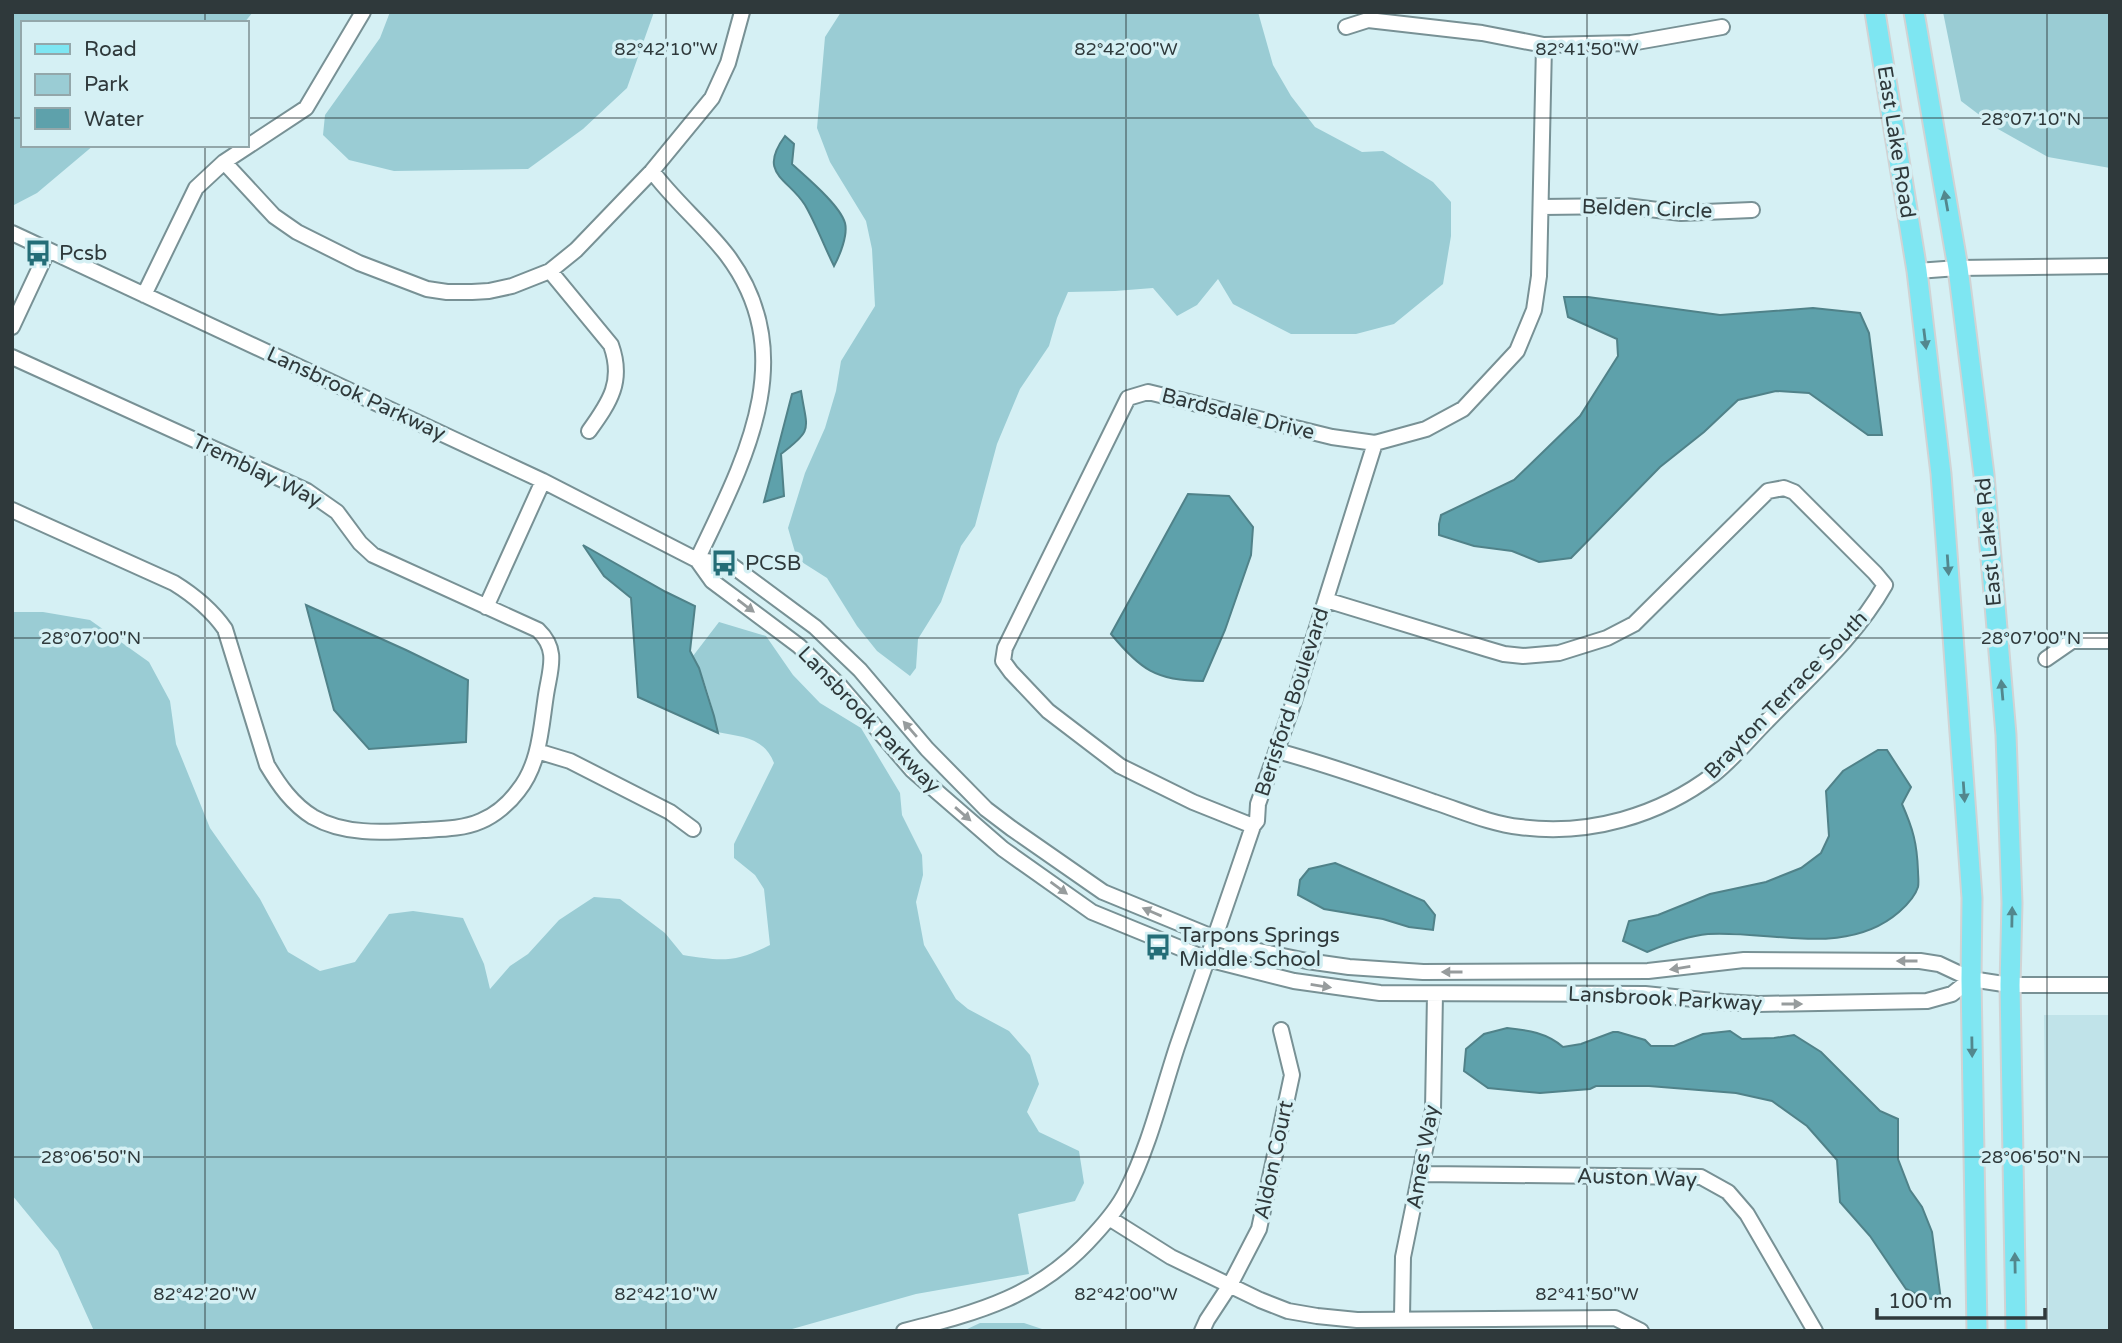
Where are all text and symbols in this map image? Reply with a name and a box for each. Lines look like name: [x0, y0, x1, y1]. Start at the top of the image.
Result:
legend: [21, 21, 248, 147]
text: Road: [84, 37, 137, 62]
text: 82°42'10"W: [614, 38, 718, 60]
text: 82°42'00"W: [1074, 38, 1178, 60]
text: 82°41'50"W: [1535, 38, 1639, 60]
street label: East Lake Road: [1872, 64, 1920, 220]
text: Park: [84, 72, 129, 97]
text: Water: [84, 107, 144, 132]
text: 28°07'10"N: [1981, 108, 2081, 130]
one-way arrow: [1941, 190, 1952, 212]
street label: Belden Circle: [1581, 194, 1713, 224]
bus stop icon: Pcsb: [23, 238, 53, 268]
place label: Pcsb: [59, 241, 107, 266]
one-way arrow: [1919, 328, 1930, 350]
street label: Lansbrook Parkway: [263, 342, 449, 446]
street label: Bardsdale Drive: [1159, 383, 1317, 445]
street label: Tremblay Way: [188, 429, 326, 513]
street label: East Lake Rd: [1971, 477, 2007, 607]
bus stop icon: PCSB: [709, 548, 739, 578]
place label: PCSB: [745, 551, 801, 576]
one-way arrow: [1943, 554, 1954, 576]
one-way arrow: [737, 599, 755, 613]
street label: Berisford Boulevard: [1250, 604, 1334, 800]
street label: Brayton Terrace South: [1699, 606, 1873, 784]
text: 28°07'00"N: [41, 627, 141, 649]
text: 28°07'00"N: [1981, 627, 2081, 649]
street label: Lansbrook Parkway: [792, 641, 946, 799]
one-way arrow: [1996, 679, 2007, 701]
one-way arrow: [902, 720, 918, 738]
one-way arrow: [1959, 781, 1970, 803]
one-way arrow: [954, 806, 971, 821]
one-way arrow: [1050, 881, 1068, 895]
one-way arrow: [1141, 906, 1162, 917]
one-way arrow: [2006, 906, 2017, 928]
place label: Tarpons Springs Middle School: [1179, 923, 1340, 972]
bus stop icon: Tarpons Springs Middle School: [1143, 932, 1173, 962]
one-way arrow: [1895, 955, 1917, 967]
one-way arrow: [1668, 963, 1690, 974]
one-way arrow: [1441, 966, 1463, 978]
one-way arrow: [1310, 981, 1332, 992]
street label: Lansbrook Parkway: [1567, 981, 1763, 1017]
one-way arrow: [1782, 998, 1804, 1010]
one-way arrow: [1966, 1037, 1978, 1059]
street label: Aldon Court: [1249, 1098, 1299, 1222]
street label: Ames Way: [1402, 1103, 1444, 1211]
text: 28°06'50"N: [41, 1146, 141, 1168]
text: 28°06'50"N: [1981, 1146, 2081, 1168]
street label: Auston Way: [1576, 1163, 1698, 1193]
one-way arrow: [2009, 1251, 2021, 1273]
scale bar: [1877, 1276, 2045, 1320]
text: 82°42'20"W: [153, 1283, 257, 1305]
text: 82°42'10"W: [614, 1283, 718, 1305]
text: 82°42'00"W: [1074, 1283, 1178, 1305]
text: 82°41'50"W: [1535, 1283, 1639, 1305]
text: 100 m: [1888, 1289, 1952, 1314]

